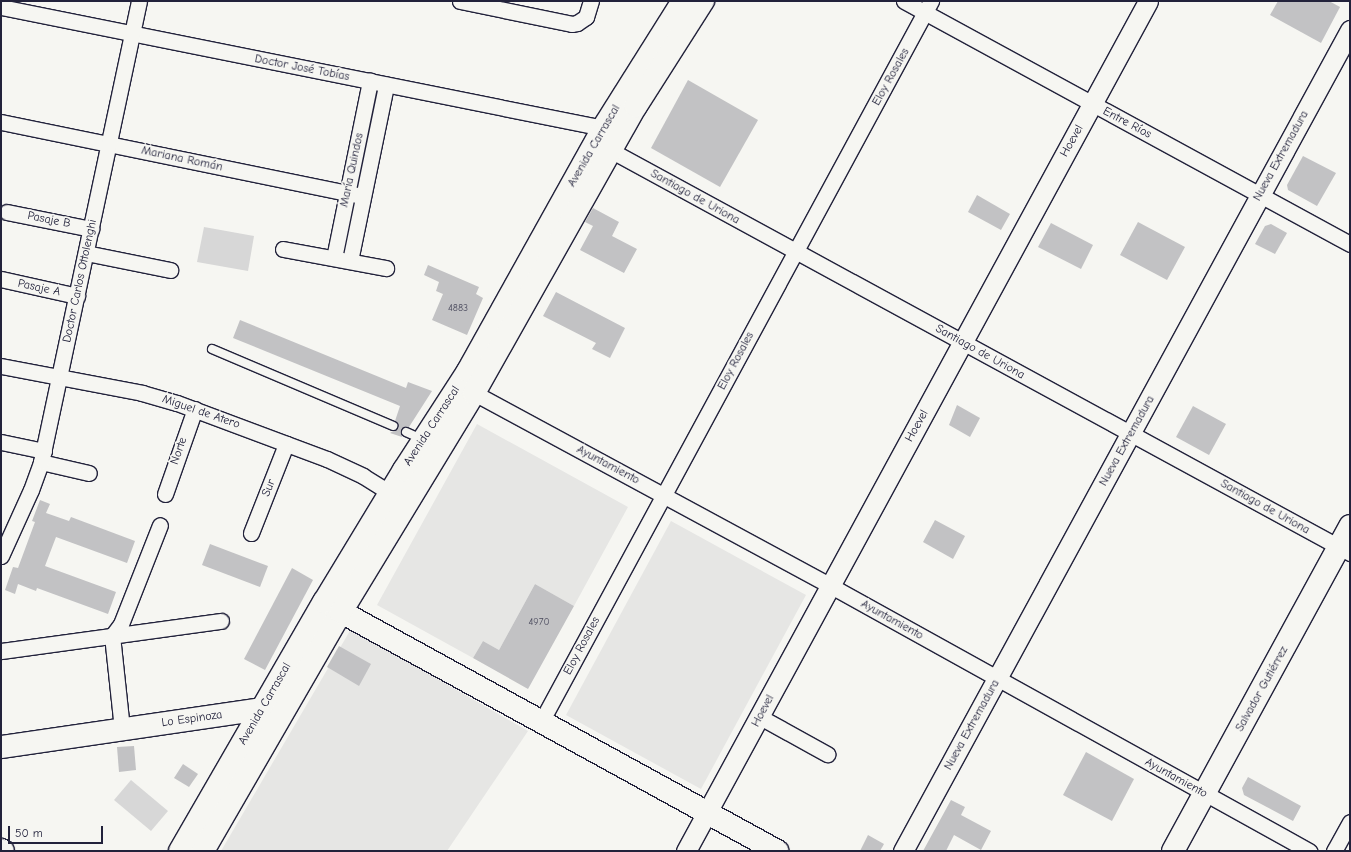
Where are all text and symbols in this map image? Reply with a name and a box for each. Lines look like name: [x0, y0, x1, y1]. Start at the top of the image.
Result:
street label: Eloy Rosales: [869, 46, 913, 108]
street label: Doctor José Tobías: [253, 52, 351, 84]
street label: Avenida Carrascal: [565, 102, 623, 190]
street label: Entre Ríos: [1100, 104, 1154, 142]
street label: Nueva Extremadura: [1250, 108, 1312, 204]
street label: Hoevel: [1057, 122, 1087, 160]
street label: María Quindos: [337, 132, 367, 208]
street label: Mariana Román: [140, 143, 224, 175]
street label: Santiago de Uriona: [648, 166, 742, 228]
street label: Pasaje B: [26, 209, 72, 231]
street label: Doctor Carlos Ottolenghi: [60, 218, 100, 344]
street label: Pasaje A: [16, 276, 62, 300]
house number: 4883: [448, 303, 468, 315]
street label: Santiago de Uriona: [933, 321, 1027, 383]
street label: Eloy Rosales: [715, 330, 757, 392]
street label: Avenida Carrascal: [401, 383, 463, 469]
street label: Miguel de Atero: [160, 392, 242, 432]
street label: Nueva Extremadura: [1096, 393, 1158, 489]
street label: Hoevel: [902, 407, 932, 445]
street label: Norte: [168, 435, 190, 467]
street label: Ayuntamiento: [574, 442, 642, 488]
street label: Santiago de Uriona: [1218, 476, 1312, 538]
street label: Sur: [259, 477, 279, 499]
street label: Ayuntamiento: [858, 597, 926, 643]
street label: Eloy Rosales: [561, 615, 603, 677]
house number: 4970: [529, 617, 549, 629]
street label: Salvador Gutiérrez: [1233, 644, 1291, 734]
street label: Avenida Carrascal: [236, 660, 294, 748]
street label: Nueva Extremadura: [941, 677, 1003, 773]
street label: Hoevel: [749, 692, 777, 730]
street label: Lo Espinoza: [161, 708, 223, 730]
street label: Ayuntamiento: [1142, 755, 1210, 801]
scale bar: [10, 818, 105, 844]
text: 50 m: [15, 826, 43, 840]

